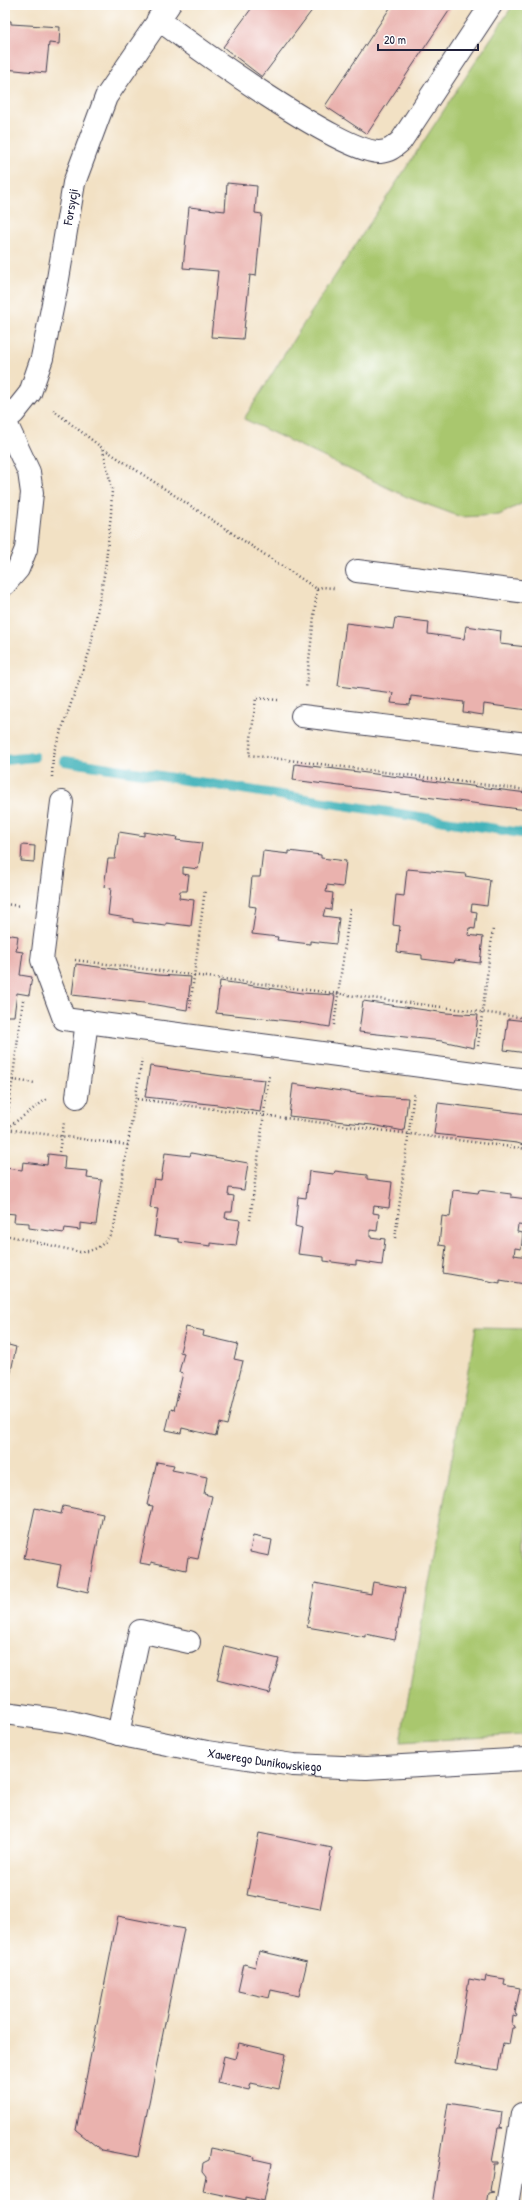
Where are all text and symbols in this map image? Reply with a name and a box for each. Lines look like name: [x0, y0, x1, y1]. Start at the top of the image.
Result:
scale bar: [378, 26, 478, 52]
text: 20 m: [384, 31, 406, 48]
street label: Forsycji: [58, 187, 82, 227]
street label: Xawerego Dunikowskiego: [206, 1743, 322, 1775]

